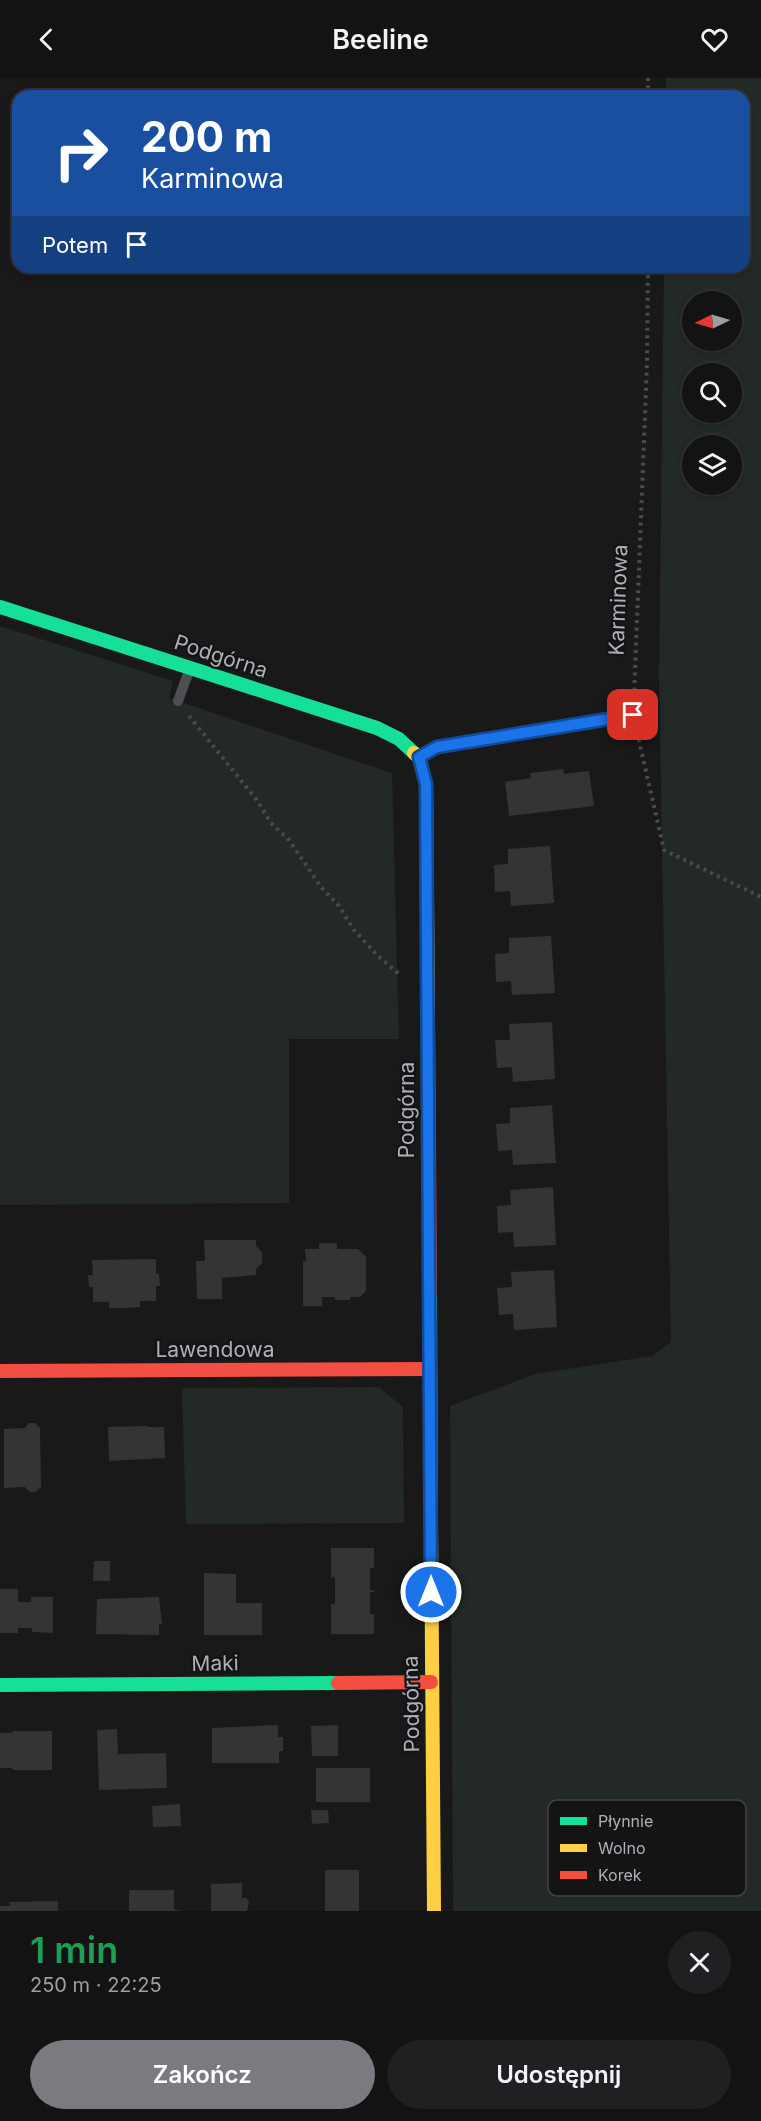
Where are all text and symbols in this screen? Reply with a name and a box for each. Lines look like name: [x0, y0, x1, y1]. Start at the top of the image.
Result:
icon: back: [30, 23, 63, 56]
text: Beeline: [332, 23, 429, 56]
icon: heart: [698, 23, 731, 56]
text: 200 m: [141, 111, 272, 162]
icon: right: [42, 114, 120, 192]
text: Karminowa: [141, 162, 284, 195]
icon: arrive: [120, 228, 153, 261]
text: Potem: [42, 232, 108, 258]
north arrow: [682, 291, 742, 351]
map controls: [682, 291, 742, 495]
button: search: [682, 363, 742, 423]
button: layers: [682, 435, 742, 495]
street label: Karminowa: [604, 544, 632, 656]
street label: Podgórna: [171, 629, 271, 683]
pin: [607, 689, 658, 740]
icon: arrive: [616, 698, 649, 731]
street label: Podgórna: [394, 1062, 419, 1158]
street label: Lawendowa: [155, 1337, 275, 1362]
position arrow: [399, 1560, 463, 1624]
street label: Maki: [191, 1650, 239, 1676]
street label: Podgórna: [398, 1655, 424, 1753]
legend: [548, 1800, 746, 1896]
text: Płynnie: [598, 1811, 653, 1831]
text: Wolno: [598, 1838, 645, 1858]
text: Korek: [598, 1865, 642, 1885]
text: 1 min: [30, 1928, 118, 1972]
button: close: [668, 1931, 731, 1994]
text: 250 m · 22:25: [30, 1973, 162, 1997]
button: Zakończ: [30, 2040, 375, 2109]
button: Udostępnij: [387, 2040, 731, 2109]

